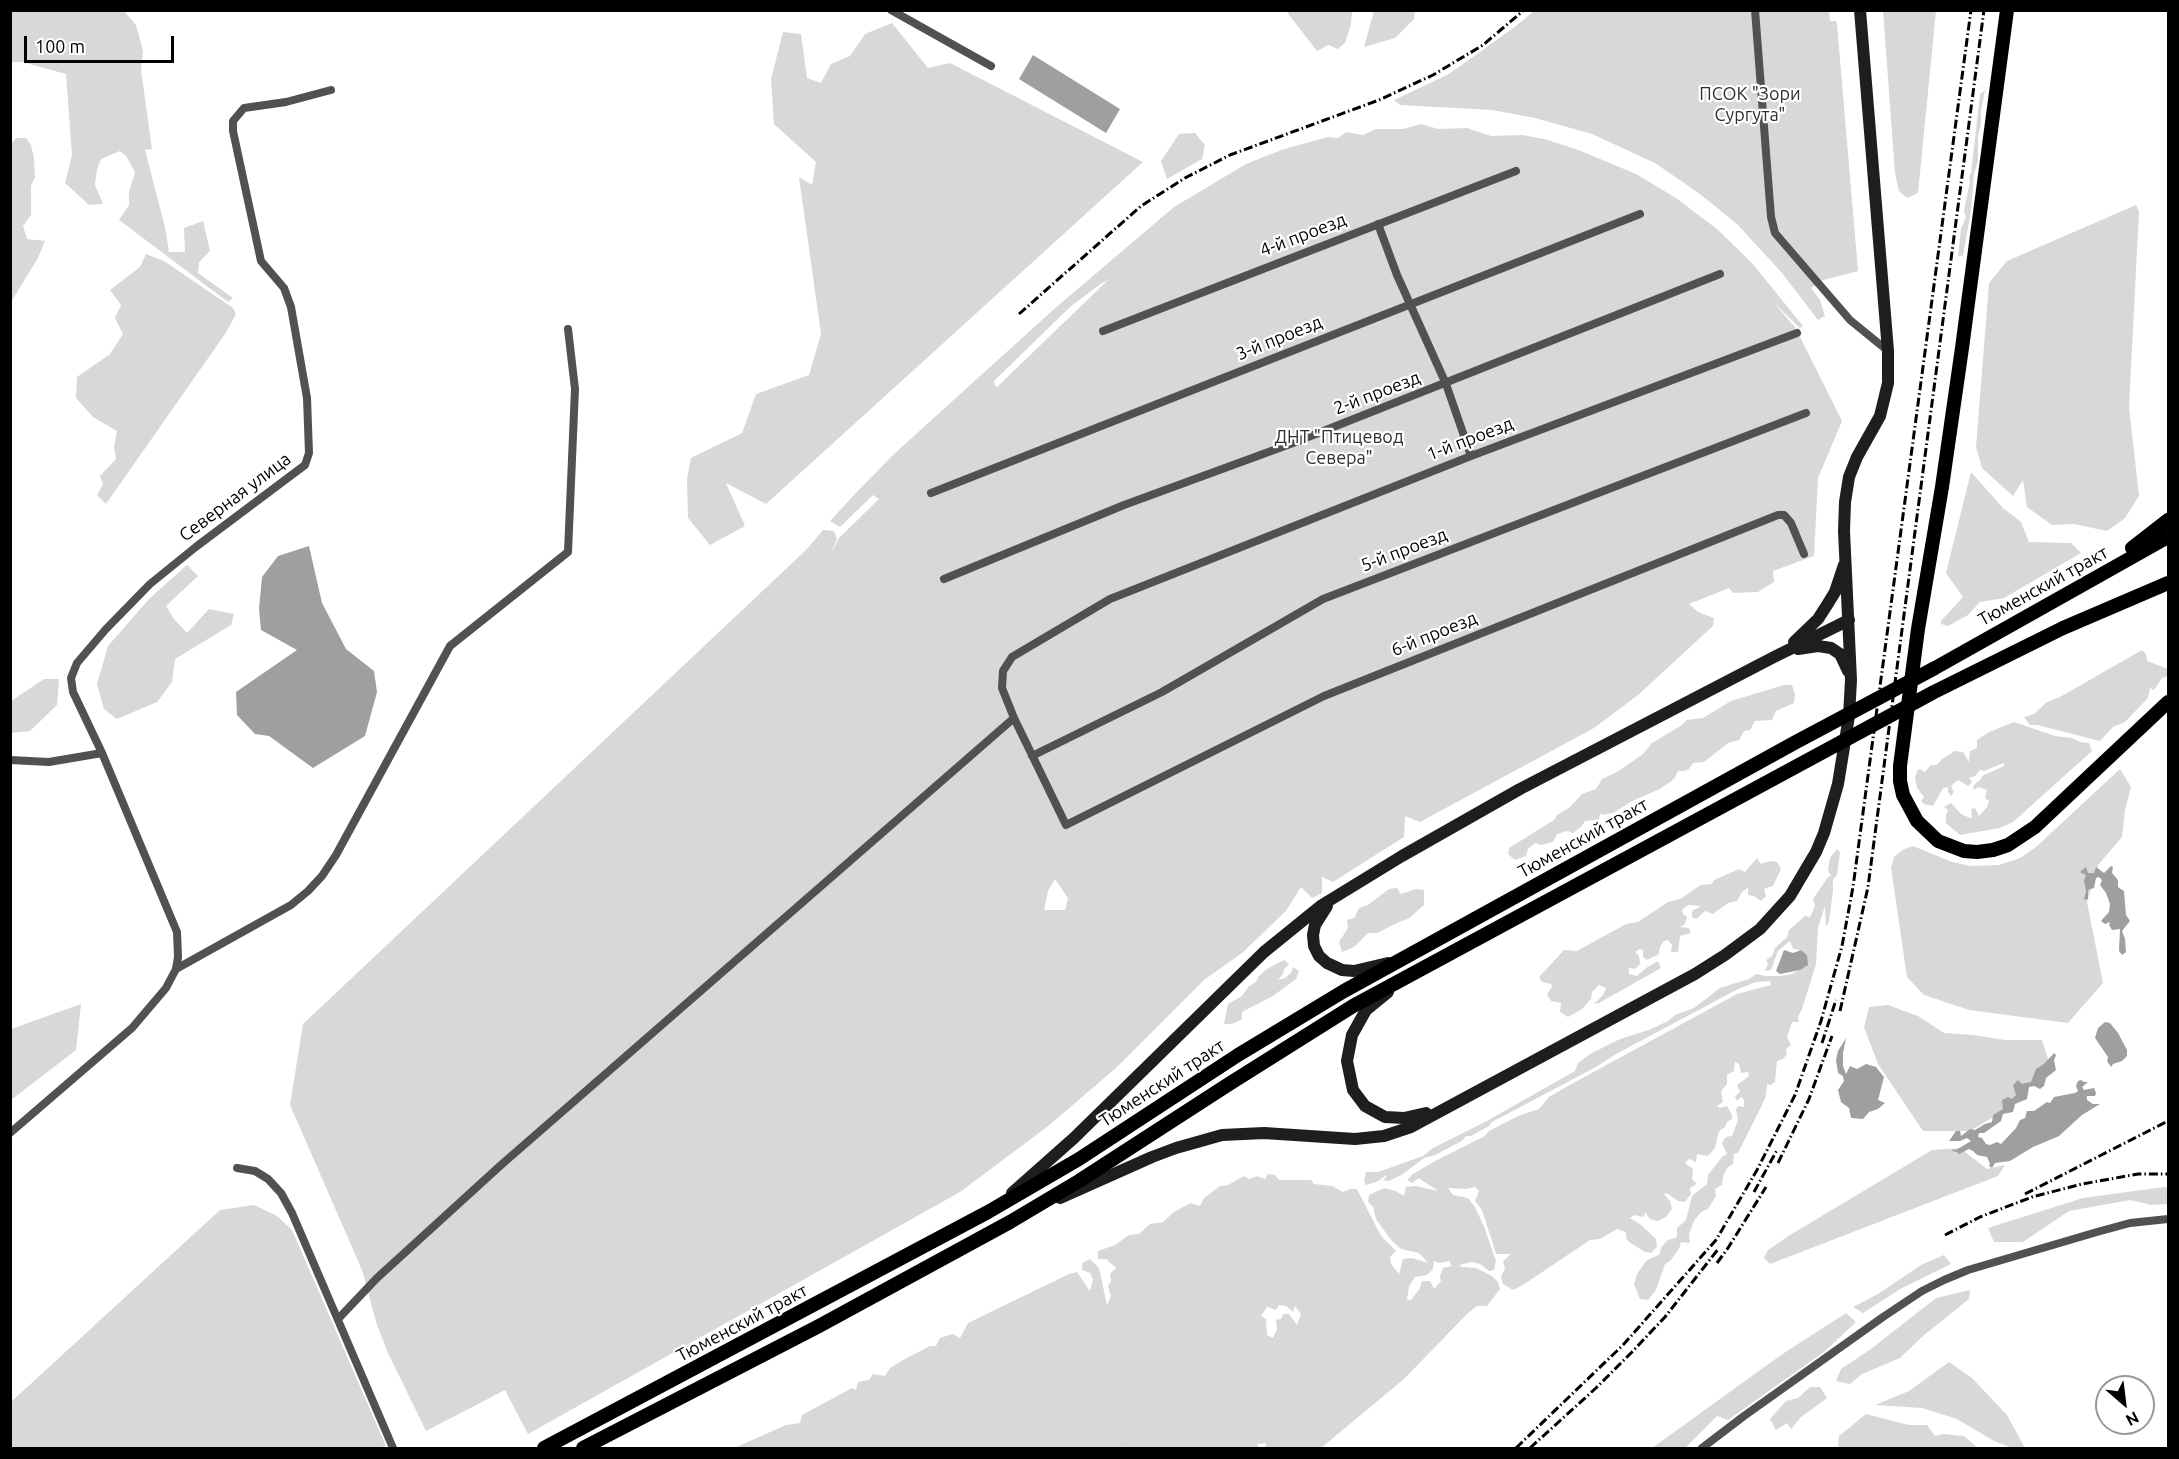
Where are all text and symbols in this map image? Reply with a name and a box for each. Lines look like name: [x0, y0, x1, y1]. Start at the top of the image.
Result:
scale bar: [27, 24, 177, 62]
text: 100 m: [35, 36, 85, 56]
park label: ПСОК "Зори Сургута": [1699, 83, 1801, 125]
street label: 4-й проезд: [1257, 209, 1349, 261]
street label: 3-й проезд: [1233, 311, 1325, 365]
street label: 2-й проезд: [1331, 367, 1423, 419]
street label: 1-й проезд: [1424, 413, 1516, 465]
park label: ДНТ "Птицевод Севера": [1275, 426, 1403, 468]
street label: Северная улица: [175, 448, 295, 546]
street label: 5-й проезд: [1358, 524, 1450, 576]
street label: Тюменский тракт: [1974, 541, 2112, 631]
street label: 6-й проезд: [1388, 607, 1480, 661]
street label: Тюменский тракт: [1514, 793, 1652, 883]
street label: Тюменский тракт: [1095, 1034, 1229, 1132]
street label: Тюменский тракт: [673, 1279, 811, 1367]
north arrow: [2095, 1375, 2155, 1435]
text: N: [2123, 1408, 2142, 1430]

